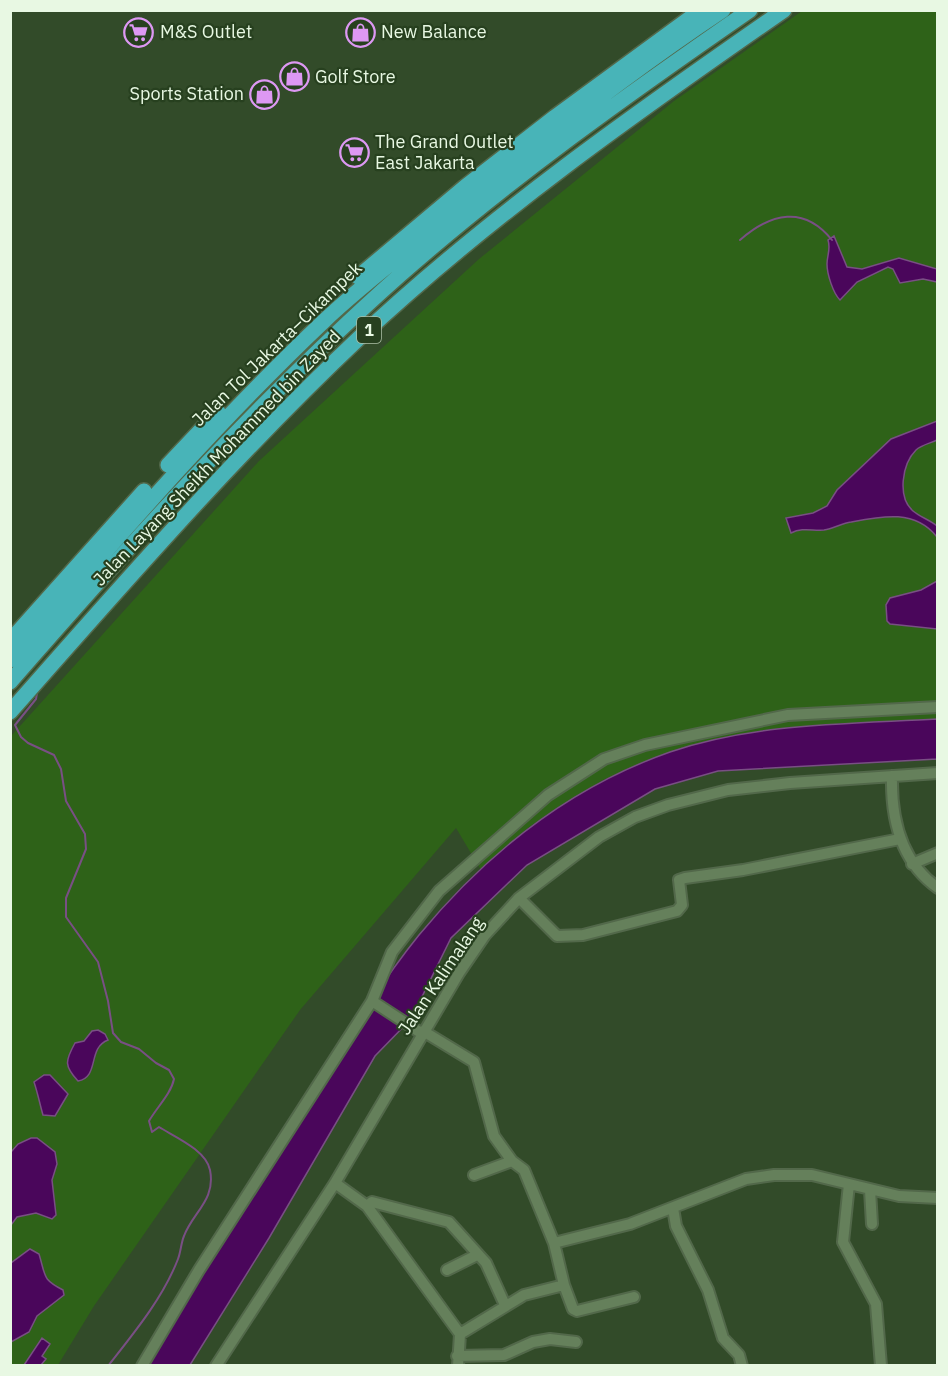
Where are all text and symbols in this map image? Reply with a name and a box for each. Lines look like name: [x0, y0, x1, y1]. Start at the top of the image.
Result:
supermarket icon: M&S Outlet: [123, 16, 155, 48]
shop icon: New Balance: [344, 16, 376, 48]
place label: M&S Outlet: [160, 20, 252, 43]
place label: New Balance: [381, 20, 487, 43]
shop icon: Golf Store: [278, 61, 310, 93]
place label: Golf Store: [315, 65, 396, 88]
shop icon: Sports Station: [249, 78, 281, 110]
place label: Sports Station: [130, 82, 244, 105]
place label: The Grand Outlet East Jakarta: [375, 130, 514, 174]
supermarket icon: The Grand Outlet East Jakarta: [338, 136, 370, 168]
street label: Jalan Tol Jakarta–Cikampek: [187, 256, 367, 431]
road number: 1: [357, 317, 381, 343]
street label: Jalan Layang Sheikh Mohammed bin Zayed: [88, 325, 345, 590]
street label: Jalan Kalimalang: [393, 912, 489, 1039]

